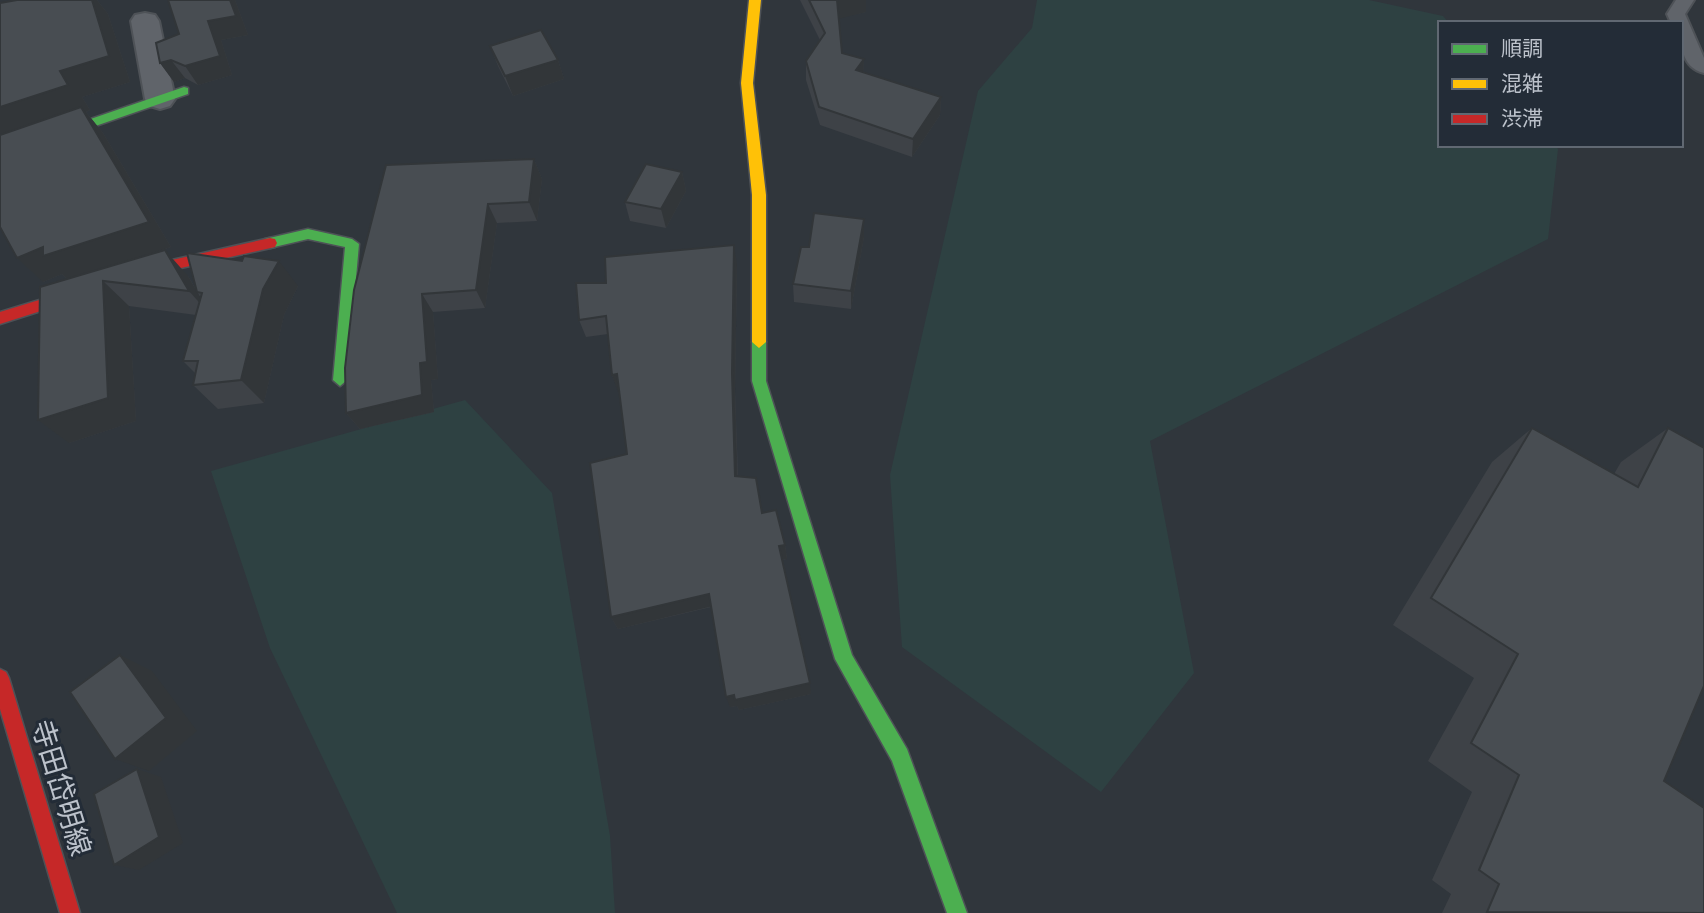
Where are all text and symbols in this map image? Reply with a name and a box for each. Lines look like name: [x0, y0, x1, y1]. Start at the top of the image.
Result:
legend: [1438, 21, 1683, 147]
text: 順調: [1501, 37, 1543, 62]
text: 混雑: [1501, 72, 1543, 97]
text: 渋滞: [1501, 107, 1543, 132]
street label: 寺田岱明線: [24, 716, 96, 860]

